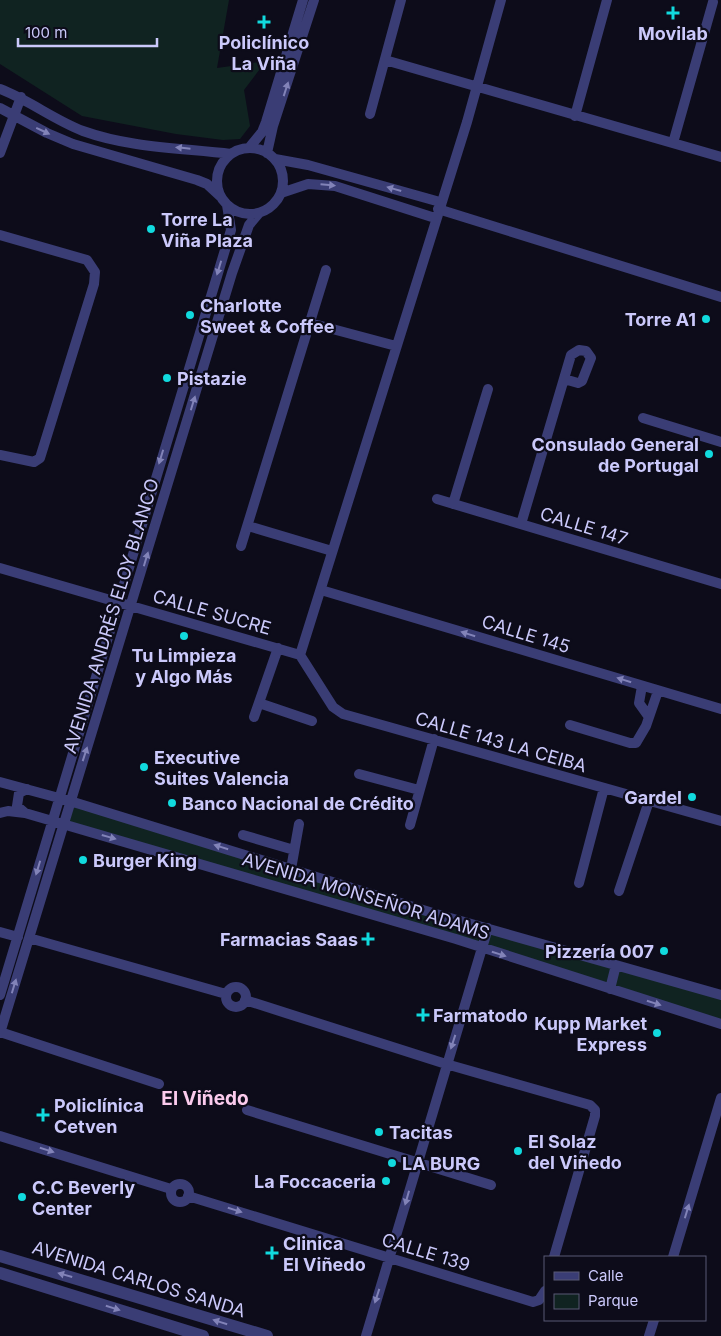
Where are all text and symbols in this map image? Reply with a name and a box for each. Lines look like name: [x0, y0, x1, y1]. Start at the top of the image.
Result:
marker: Movilab: [666, 6, 680, 20]
scale bar: [18, 15, 156, 47]
marker: Policlínico La Viña: [257, 15, 271, 29]
text: 100 m: [25, 23, 67, 42]
place label: Movilab: [638, 23, 708, 44]
place label: Policlínico La Viña: [219, 32, 309, 74]
one-way arrow: [282, 82, 290, 97]
one-way arrow: [36, 127, 50, 135]
one-way arrow: [174, 144, 190, 152]
one-way arrow: [320, 182, 336, 190]
one-way arrow: [386, 185, 401, 193]
place label: Torre La Viña Plaza: [161, 209, 253, 251]
marker: Torre La Viña Plaza: [145, 223, 157, 235]
one-way arrow: [214, 261, 222, 276]
place label: Charlotte Sweet & Coffee: [200, 295, 335, 337]
marker: Charlotte Sweet & Coffee: [184, 309, 196, 321]
place label: Torre A1: [625, 309, 696, 330]
marker: Torre A1: [700, 313, 712, 325]
place label: Pistazie: [177, 368, 247, 389]
marker: Pistazie: [161, 372, 173, 384]
one-way arrow: [190, 396, 198, 411]
place label: Consulado General de Portugal: [532, 434, 699, 476]
marker: Consulado General de Portugal: [703, 448, 715, 460]
one-way arrow: [157, 450, 165, 465]
street label: AVENIDA ANDRÉS ELOY BLANCO: [58, 476, 163, 756]
street label: CALLE 147: [538, 503, 630, 549]
one-way arrow: [143, 551, 151, 566]
street label: CALLE SUCRE: [150, 585, 274, 639]
street label: CALLE 145: [479, 611, 573, 657]
marker: Tu Limpieza y Algo Más: [178, 630, 190, 642]
one-way arrow: [461, 630, 476, 638]
place label: Tu Limpieza y Algo Más: [132, 645, 237, 687]
one-way arrow: [616, 676, 631, 684]
street label: CALLE 143 LA CEIBA: [413, 707, 589, 777]
one-way arrow: [81, 747, 89, 762]
place label: Executive Suites Valencia: [154, 747, 289, 789]
marker: Executive Suites Valencia: [138, 761, 150, 773]
place label: Gardel: [624, 787, 682, 808]
marker: Gardel: [686, 791, 698, 803]
place label: Banco Nacional de Crédito: [182, 793, 414, 814]
marker: Banco Nacional de Crédito: [166, 797, 178, 809]
one-way arrow: [102, 833, 117, 841]
one-way arrow: [213, 843, 228, 851]
street label: AVENIDA MONSEÑOR ADAMS: [240, 847, 493, 944]
place label: Burger King: [93, 850, 197, 871]
marker: Burger King: [77, 854, 89, 866]
one-way arrow: [34, 860, 42, 875]
place label: Farmacias Saas: [220, 929, 358, 950]
marker: Farmacias Saas: [362, 933, 374, 945]
place label: Pizzería 007: [545, 941, 654, 962]
marker: Pizzería 007: [658, 945, 670, 957]
one-way arrow: [492, 950, 507, 958]
one-way arrow: [11, 978, 19, 993]
one-way arrow: [647, 999, 662, 1007]
place label: Farmatodo: [433, 1005, 528, 1026]
marker: Farmatodo: [417, 1009, 429, 1021]
place label: Kupp Market Express: [534, 1013, 647, 1055]
marker: Kupp Market Express: [651, 1027, 663, 1039]
one-way arrow: [449, 1034, 456, 1049]
district label: El Viñedo: [161, 1087, 249, 1110]
place label: Policlínica Cetven: [54, 1095, 144, 1137]
marker: Policlínica Cetven: [36, 1108, 50, 1122]
place label: Tacitas: [389, 1122, 453, 1143]
marker: Tacitas: [373, 1126, 385, 1138]
place label: El Solaz del Viñedo: [528, 1131, 622, 1173]
marker: El Solaz del Viñedo: [512, 1145, 524, 1157]
one-way arrow: [39, 1147, 54, 1155]
place label: LA BURG: [402, 1153, 480, 1174]
marker: LA BURG: [386, 1157, 398, 1169]
place label: La Foccaceria: [254, 1171, 376, 1192]
marker: La Foccaceria: [380, 1175, 392, 1187]
place label: C.C Beverly Center: [32, 1177, 135, 1219]
one-way arrow: [402, 1190, 410, 1205]
marker: C.C Beverly Center: [16, 1191, 28, 1203]
one-way arrow: [683, 1203, 691, 1218]
one-way arrow: [228, 1207, 243, 1215]
street label: CALLE 139: [379, 1229, 473, 1275]
place label: Clinica El Viñedo: [283, 1233, 366, 1275]
street label: AVENIDA CARLOS SANDA: [30, 1237, 248, 1321]
marker: Clinica El Viñedo: [265, 1246, 279, 1260]
legend: [544, 1256, 706, 1321]
text: Calle: [588, 1266, 623, 1285]
one-way arrow: [57, 1271, 72, 1279]
one-way arrow: [372, 1289, 380, 1304]
text: Parque: [588, 1291, 638, 1310]
one-way arrow: [106, 1305, 121, 1313]
one-way arrow: [213, 1317, 228, 1325]

